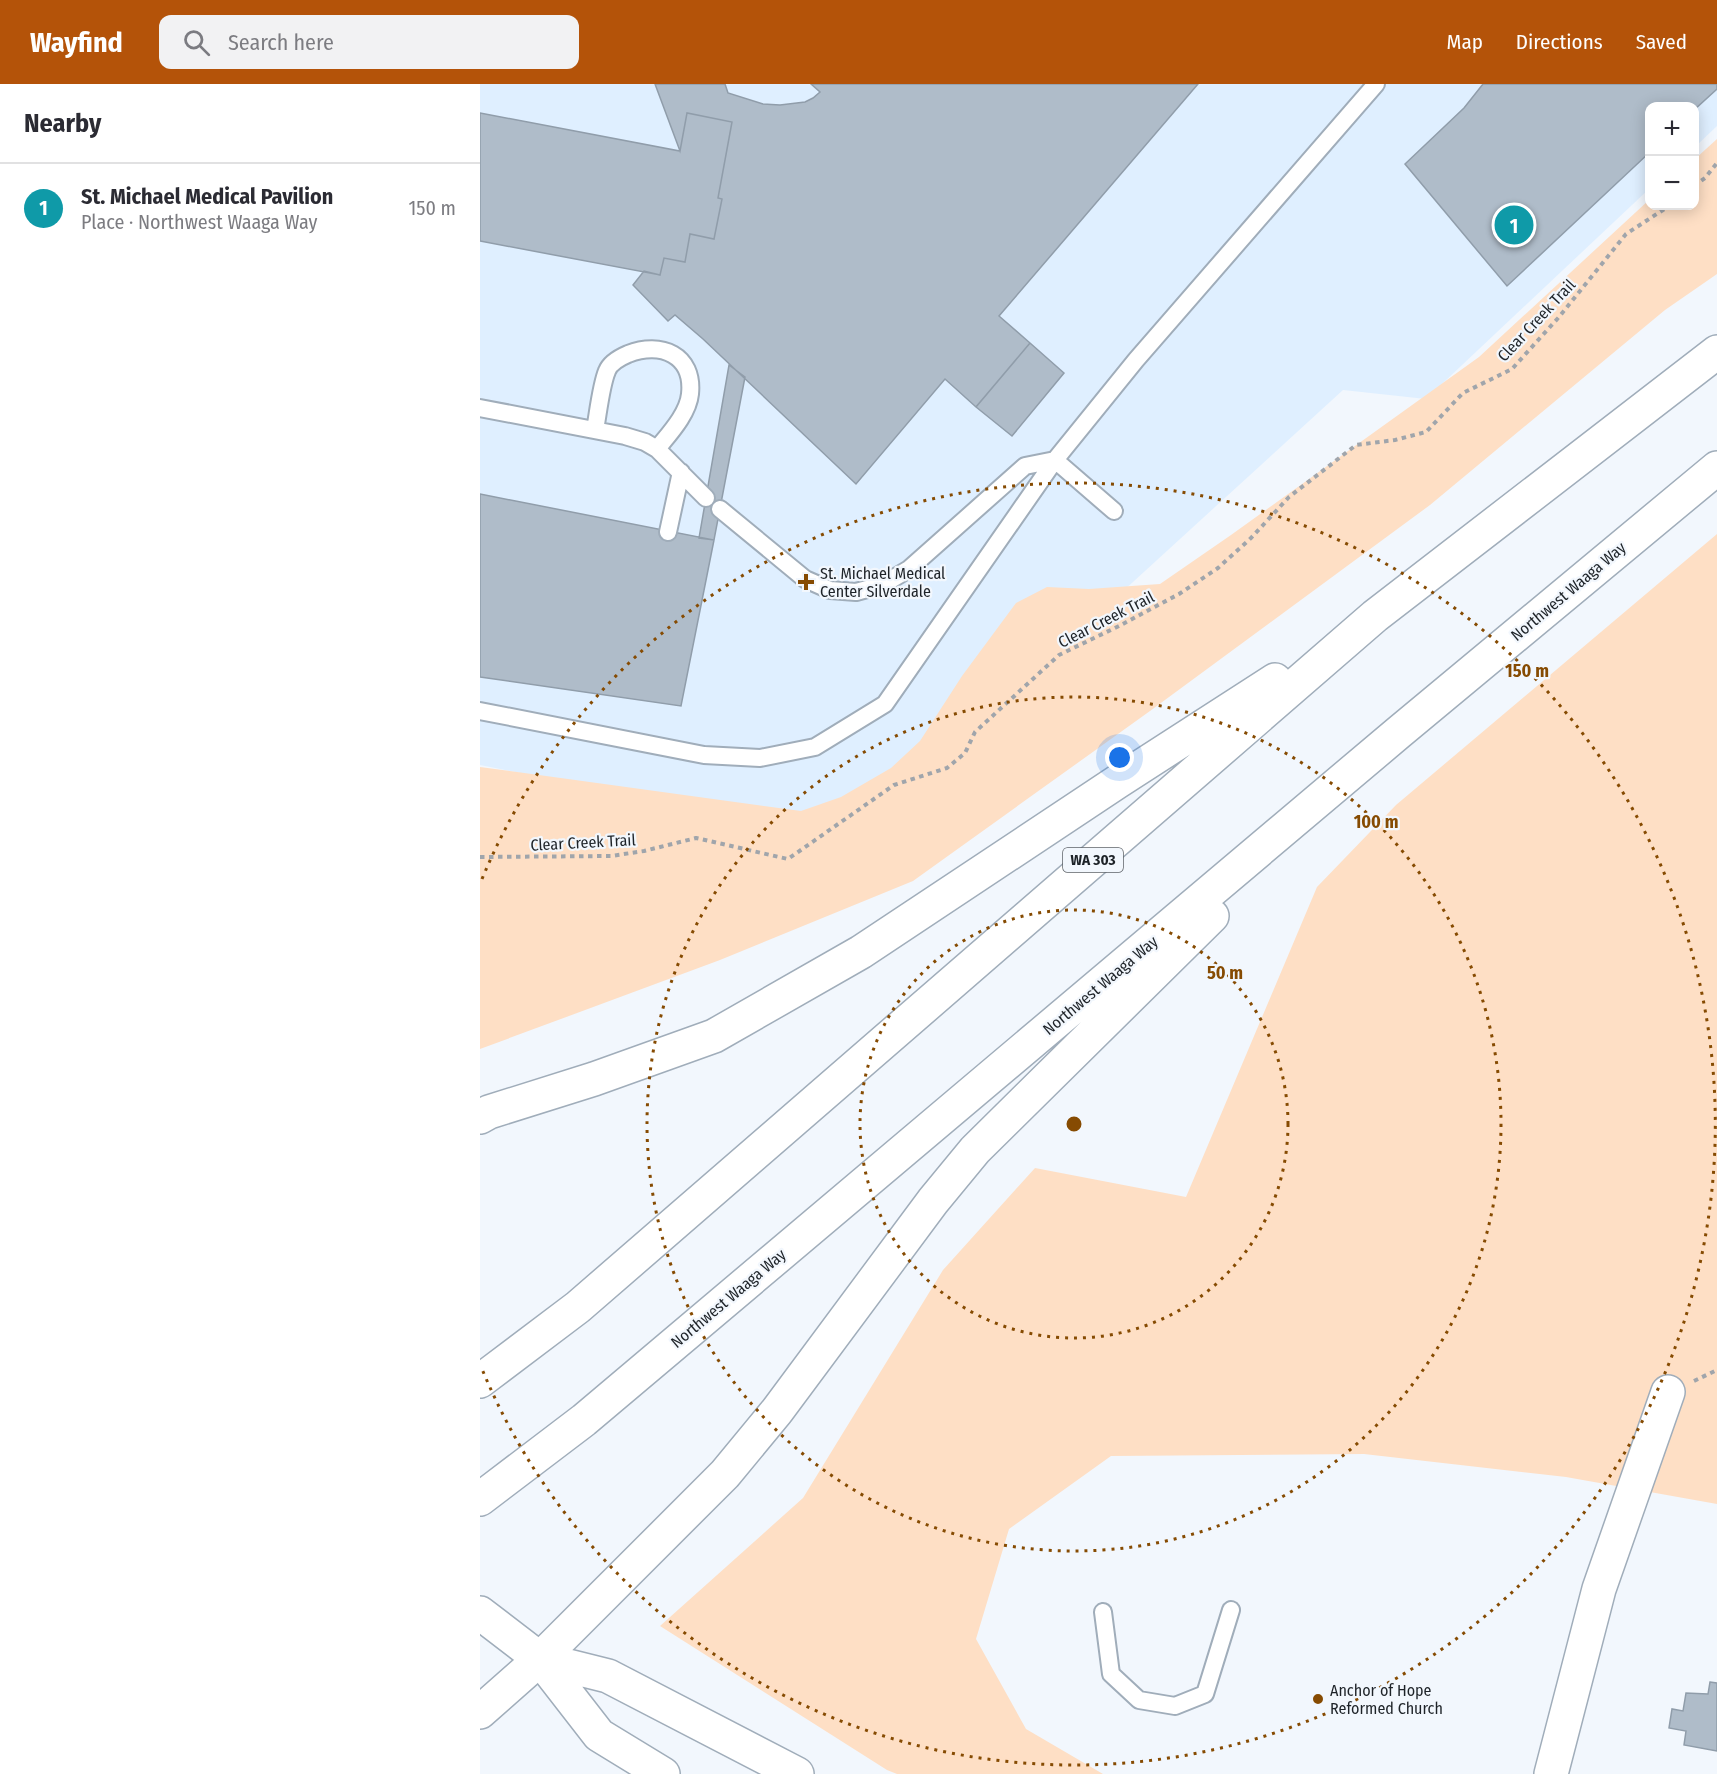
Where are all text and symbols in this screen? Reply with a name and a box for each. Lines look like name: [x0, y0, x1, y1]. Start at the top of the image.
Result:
search box: [159, 15, 579, 69]
text: Wayfind: [30, 26, 123, 59]
icon: search: [180, 26, 213, 59]
text: Search here: [228, 29, 334, 56]
text: Map: [1446, 29, 1483, 55]
text: Directions: [1516, 29, 1603, 55]
text: Saved: [1636, 29, 1687, 55]
map controls: [1645, 102, 1699, 210]
button: +: [1645, 102, 1699, 156]
text: Nearby: [24, 108, 101, 139]
button: −: [1645, 156, 1699, 210]
text: St. Michael Medical Pavilion: [81, 183, 333, 210]
text: 1: [39, 196, 48, 220]
text: 150 m: [409, 196, 456, 220]
pin: 1: [1494, 202, 1534, 248]
text: Place · Northwest Waaga Way: [81, 210, 317, 234]
street label: Clear Creek Trail: [1494, 275, 1579, 365]
street label: Northwest Waaga Way: [1507, 537, 1630, 645]
place label: St. Michael Medical Center Silverdale: [820, 564, 945, 601]
marker: St. Michael Medical Center Silverdale: [797, 573, 815, 591]
street label: Clear Creek Trail: [1055, 587, 1157, 652]
text: 150 m: [1505, 660, 1549, 682]
your location: [1105, 743, 1134, 772]
text: 100 m: [1354, 811, 1398, 833]
street label: Clear Creek Trail: [530, 830, 636, 855]
road number: WA 303: [1063, 848, 1123, 872]
street label: Northwest Waaga Way: [1039, 931, 1162, 1039]
text: 50 m: [1207, 962, 1243, 984]
centre of rings: [1064, 1114, 1084, 1134]
street label: Northwest Waaga Way: [667, 1244, 790, 1352]
place label: Anchor of Hope Reformed Church: [1330, 1681, 1443, 1718]
marker: Anchor of Hope Reformed Church: [1311, 1692, 1325, 1706]

